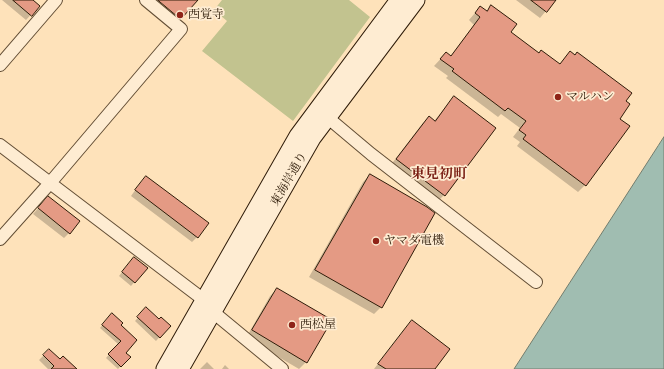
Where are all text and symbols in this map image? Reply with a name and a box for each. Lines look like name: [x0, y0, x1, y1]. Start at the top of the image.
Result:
place label: 西覚寺: [188, 8, 224, 22]
marker: 西覚寺: [175, 10, 185, 20]
place label: マルハン: [566, 90, 614, 104]
marker: マルハン: [553, 92, 563, 102]
street label: 東海岸通り: [268, 149, 310, 209]
district label: 東見初町: [411, 166, 467, 182]
place label: ヤマダ電機: [384, 234, 444, 248]
marker: ヤマダ電機: [371, 236, 381, 246]
place label: 西松屋: [300, 318, 336, 332]
marker: 西松屋: [287, 320, 297, 330]

